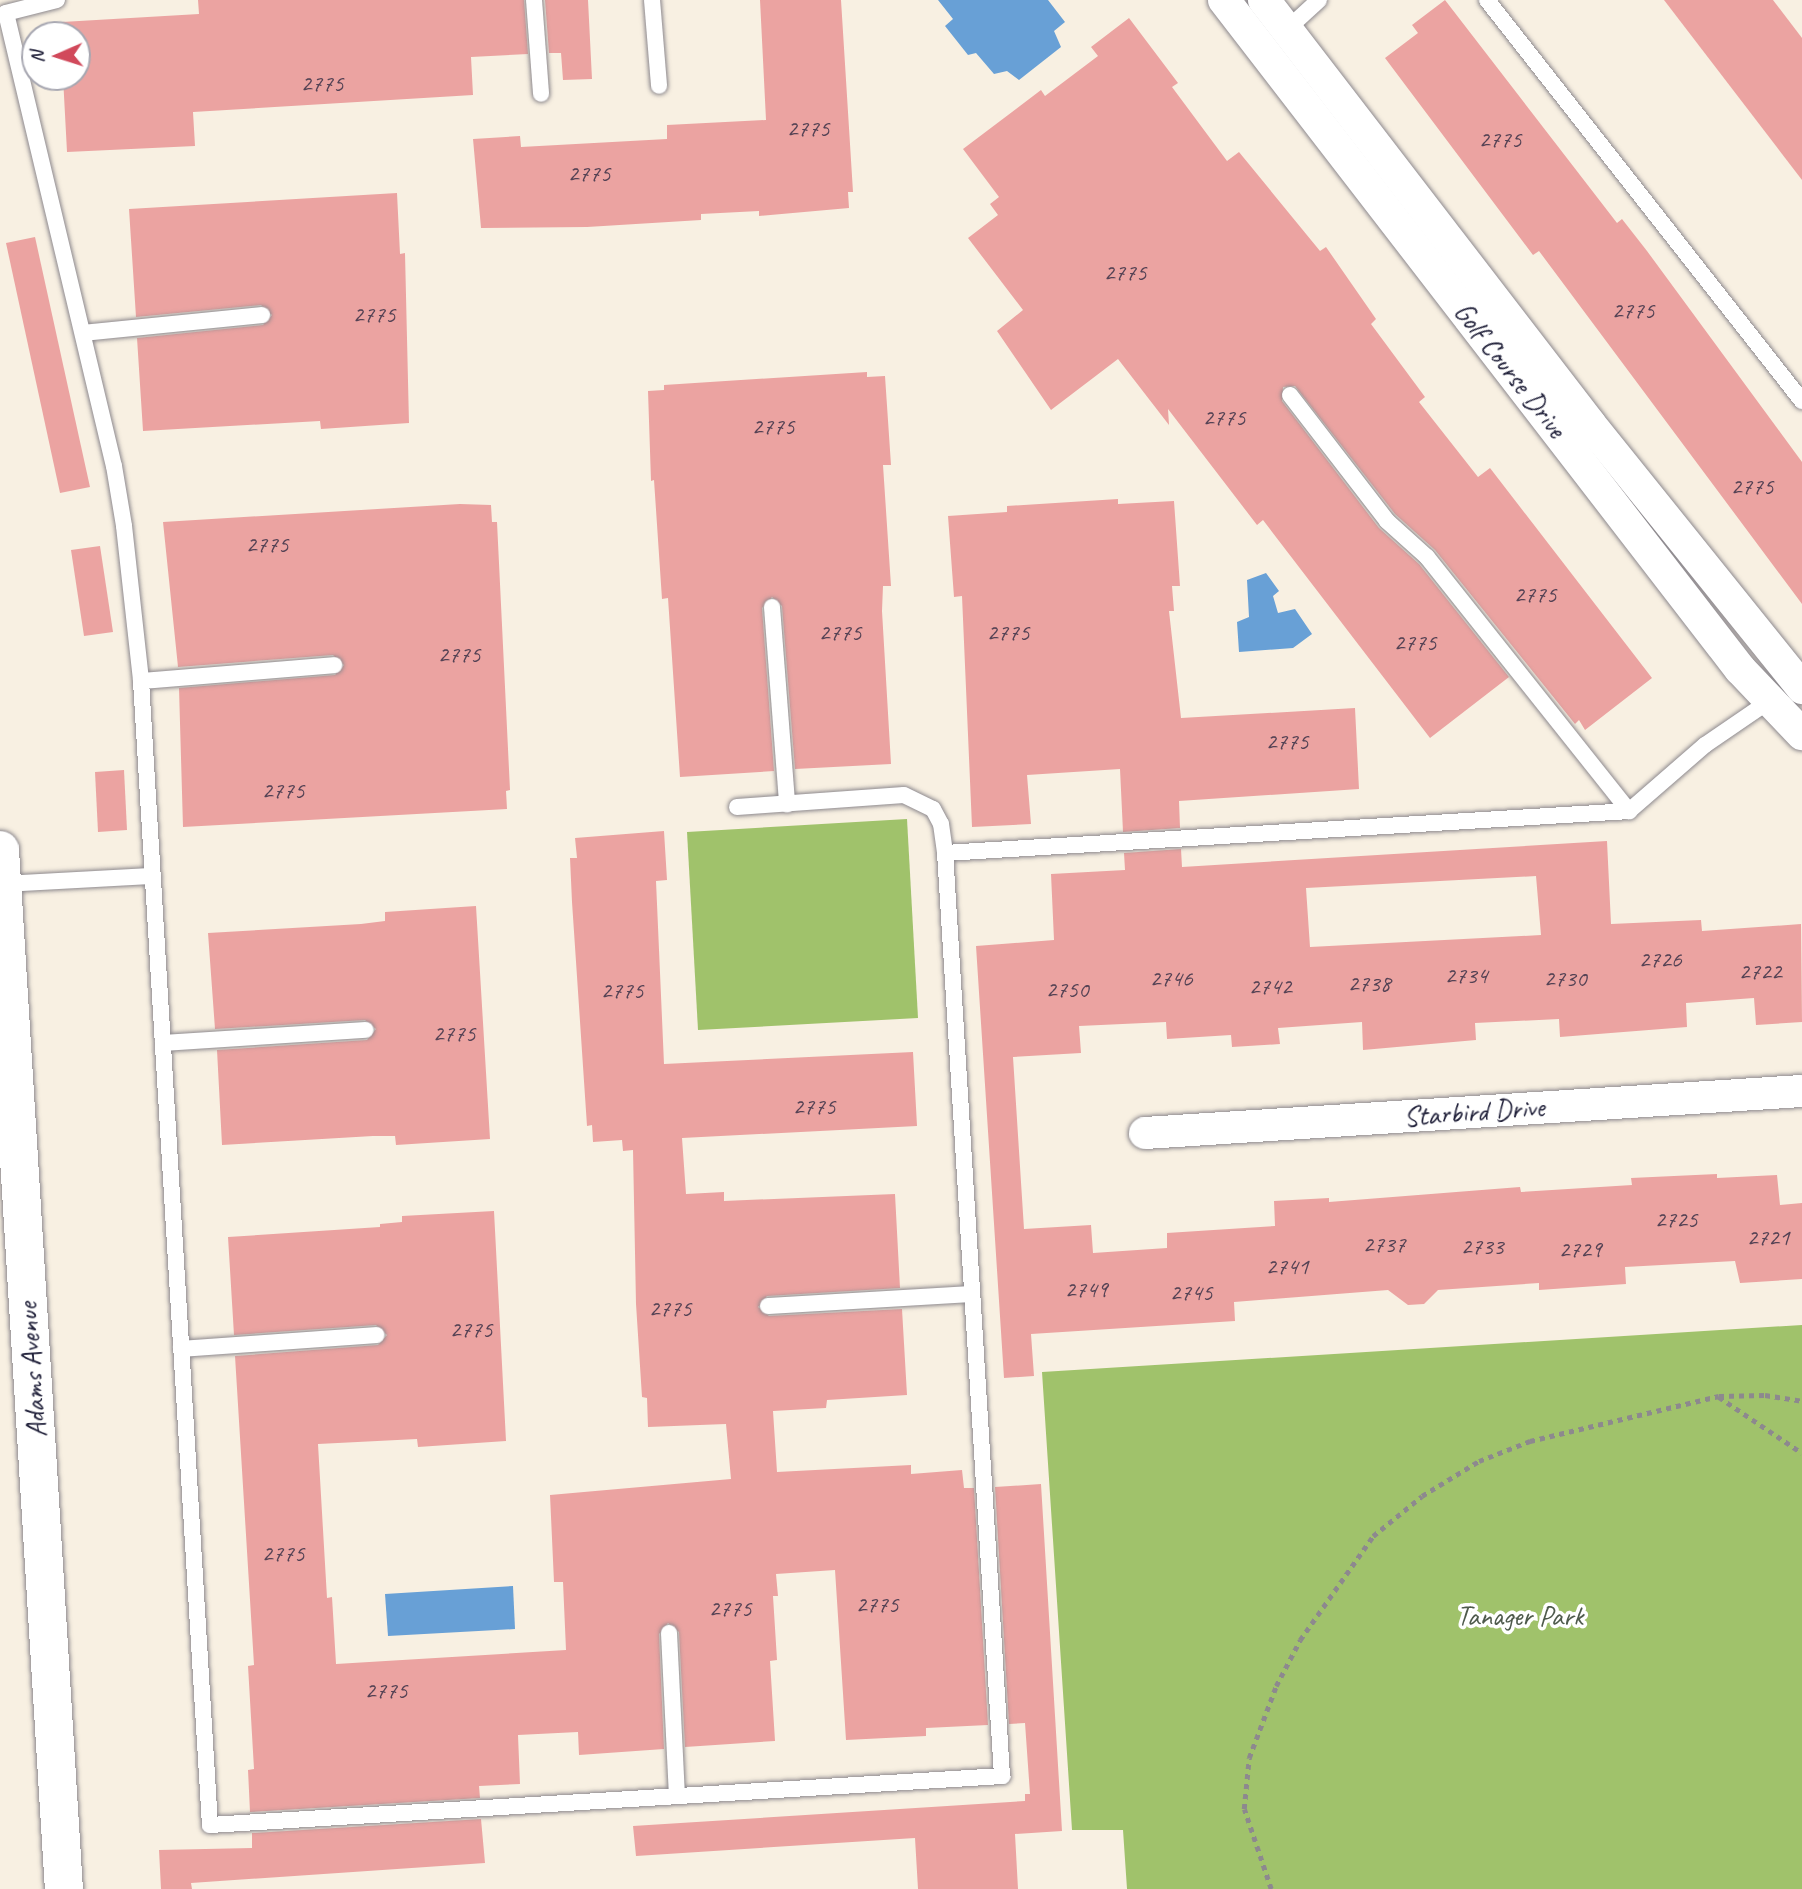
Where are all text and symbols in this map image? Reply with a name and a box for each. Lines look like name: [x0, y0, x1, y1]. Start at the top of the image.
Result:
north arrow: [21, 21, 91, 91]
text: N: [25, 50, 49, 64]
house number: 2775: [300, 70, 344, 98]
house number: 2775: [786, 115, 830, 143]
house number: 2775: [1478, 126, 1522, 154]
house number: 2775: [567, 160, 611, 188]
house number: 2775: [1103, 259, 1147, 287]
street label: Golf Course Drive: [1447, 296, 1573, 444]
house number: 2775: [1611, 297, 1655, 325]
house number: 2775: [352, 301, 396, 329]
house number: 2775: [1202, 404, 1246, 432]
house number: 2775: [751, 413, 795, 441]
house number: 2775: [1730, 473, 1774, 501]
house number: 2775: [245, 531, 289, 559]
house number: 2775: [1513, 581, 1557, 609]
house number: 2775: [818, 619, 862, 647]
house number: 2775: [986, 619, 1030, 647]
house number: 2775: [1393, 629, 1437, 657]
house number: 2775: [437, 641, 481, 669]
house number: 2775: [1265, 728, 1309, 756]
house number: 2775: [261, 777, 305, 805]
house number: 2726: [1638, 946, 1682, 974]
house number: 2722: [1738, 958, 1782, 986]
house number: 2734: [1444, 962, 1488, 990]
house number: 2746: [1149, 965, 1193, 993]
house number: 2730: [1543, 965, 1587, 993]
house number: 2738: [1347, 970, 1391, 998]
house number: 2742: [1248, 973, 1292, 1001]
house number: 2750: [1045, 976, 1089, 1004]
house number: 2775: [600, 977, 644, 1005]
house number: 2775: [432, 1020, 476, 1048]
street label: Starbird Drive: [1402, 1090, 1546, 1134]
house number: 2775: [792, 1093, 836, 1121]
house number: 2725: [1654, 1206, 1698, 1234]
house number: 2721: [1746, 1224, 1790, 1252]
house number: 2737: [1362, 1231, 1406, 1259]
house number: 2733: [1460, 1233, 1504, 1261]
house number: 2729: [1558, 1236, 1602, 1264]
house number: 2741: [1265, 1253, 1309, 1281]
house number: 2749: [1064, 1276, 1108, 1304]
house number: 2745: [1169, 1279, 1213, 1307]
house number: 2775: [648, 1295, 692, 1323]
street label: Adams Avenue: [11, 1301, 53, 1439]
house number: 2775: [449, 1316, 493, 1344]
house number: 2775: [261, 1540, 305, 1568]
house number: 2775: [855, 1591, 899, 1619]
house number: 2775: [708, 1595, 752, 1623]
park label: Tanager Park: [1457, 1599, 1583, 1633]
house number: 2775: [364, 1677, 408, 1705]

